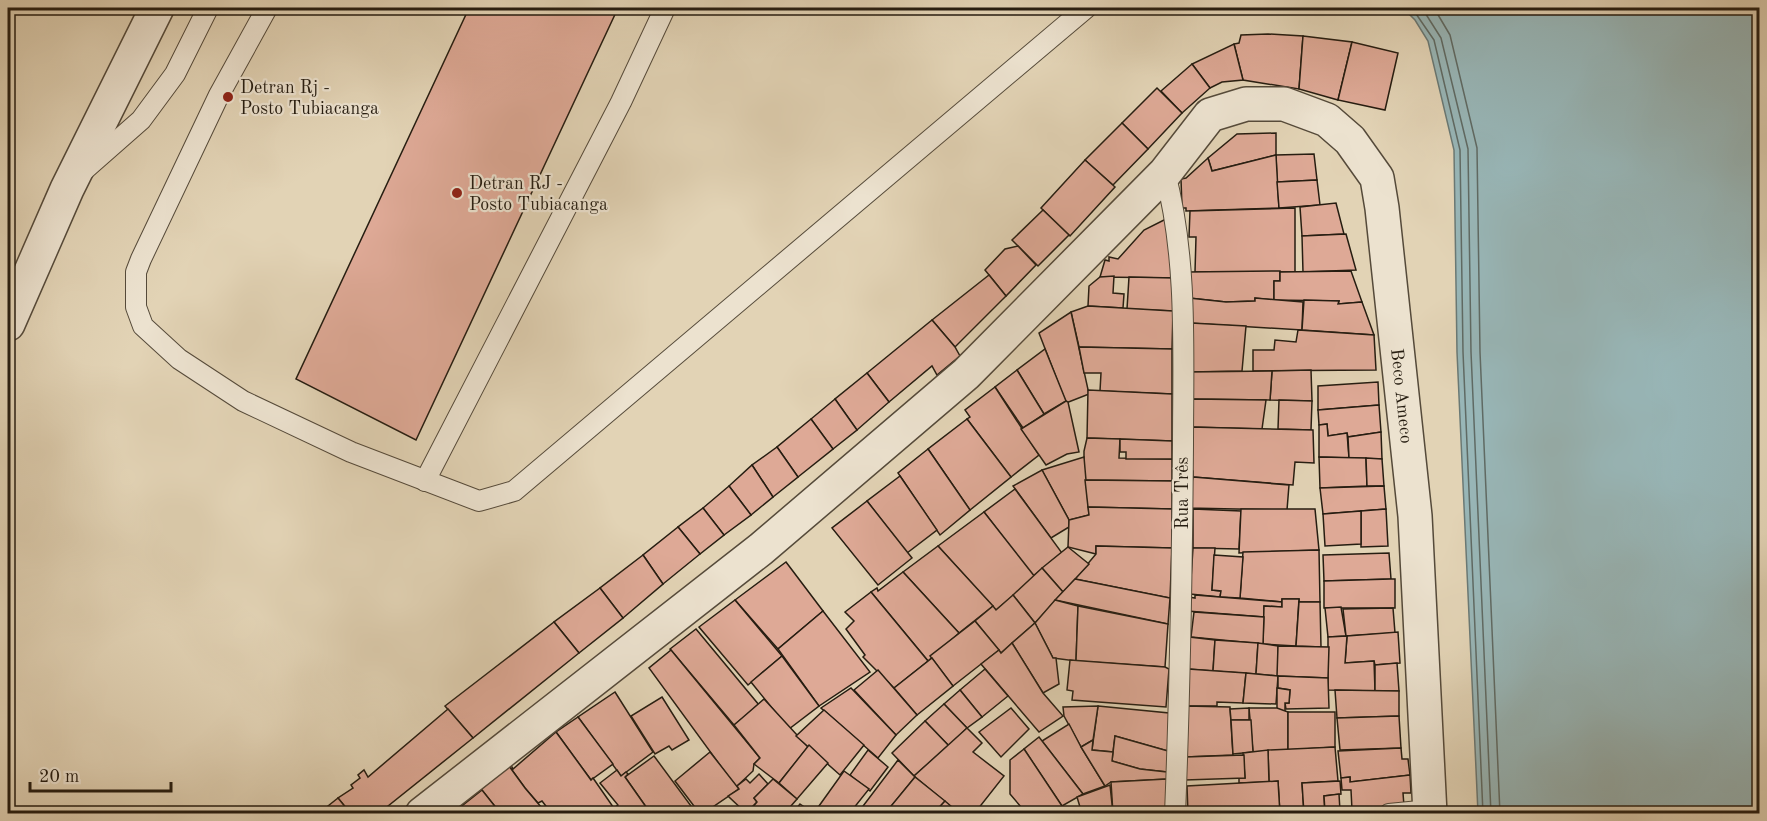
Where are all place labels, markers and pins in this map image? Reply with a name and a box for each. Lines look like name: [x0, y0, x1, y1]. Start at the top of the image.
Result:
place label: Detran Rj - Posto Tubiacanga: [240, 79, 379, 118]
marker: Detran Rj - Posto Tubiacanga: [221, 90, 235, 104]
place label: Detran RJ - Posto Tubiacanga: [469, 175, 608, 214]
marker: Detran RJ - Posto Tubiacanga: [450, 186, 464, 200]

